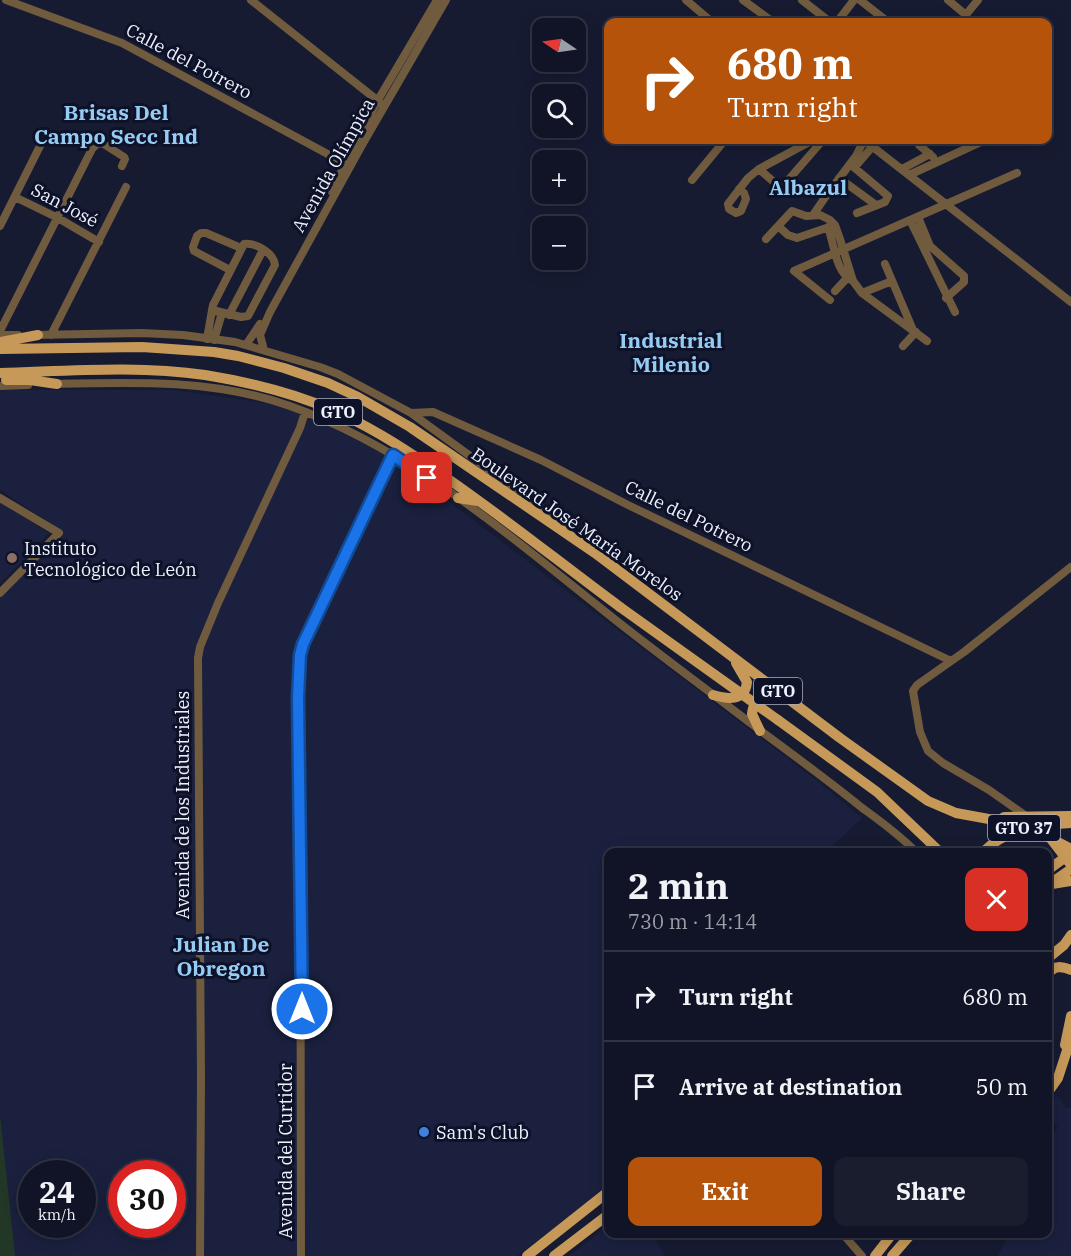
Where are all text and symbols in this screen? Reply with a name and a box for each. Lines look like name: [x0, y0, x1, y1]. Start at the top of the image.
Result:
street label: Calle del Potrero: [122, 18, 256, 104]
north arrow: [532, 18, 586, 72]
map controls: [532, 18, 586, 270]
text: 680 m: [727, 36, 853, 91]
icon: right: [628, 42, 706, 120]
button: search: [532, 84, 586, 138]
text: Turn right: [727, 89, 858, 124]
street label: Avenida Olímpica: [287, 94, 379, 236]
district label: Brisas Del Campo Secc Ind: [34, 98, 198, 150]
button: +: [532, 150, 586, 204]
district label: Albazul: [769, 173, 847, 201]
street label: San José: [27, 178, 103, 232]
button: −: [532, 216, 586, 270]
district label: Industrial Milenio: [619, 326, 723, 378]
road number: GTO: [314, 399, 362, 425]
street label: Boulevard José María Morelos: [467, 442, 687, 606]
pin: [401, 452, 452, 503]
icon: arrive: [410, 461, 443, 494]
street label: Calle del Potrero: [621, 475, 757, 557]
place label: Instituto Tecnológico de León: [24, 537, 197, 581]
marker: Instituto Tecnológico de León: [5, 551, 19, 565]
road number: GTO: [754, 678, 802, 704]
street label: Avenida de los Industriales: [171, 691, 194, 919]
road number: GTO 37: [988, 815, 1060, 841]
text: 2 min: [628, 862, 729, 909]
button: close: [965, 868, 1028, 931]
text: 730 m · 14:14: [628, 908, 757, 935]
district label: Julian De Obregon: [173, 930, 269, 982]
position arrow: [270, 977, 334, 1041]
icon: right: [628, 980, 661, 1013]
text: Turn right: [679, 982, 793, 1011]
text: 680 m: [962, 982, 1028, 1011]
street label: Avenida del Curtidor: [274, 1063, 297, 1239]
icon: arrive: [628, 1070, 661, 1103]
text: Arrive at destination: [679, 1072, 902, 1101]
text: 50 m: [976, 1072, 1028, 1101]
place label: Sam's Club: [436, 1121, 529, 1144]
marker: Sam's Club: [417, 1125, 431, 1139]
button: Exit: [628, 1157, 822, 1226]
button: Share: [834, 1157, 1028, 1226]
speed limit sign: 30: [108, 1160, 186, 1238]
text: 24: [39, 1172, 75, 1211]
text: km/h: [38, 1205, 76, 1224]

